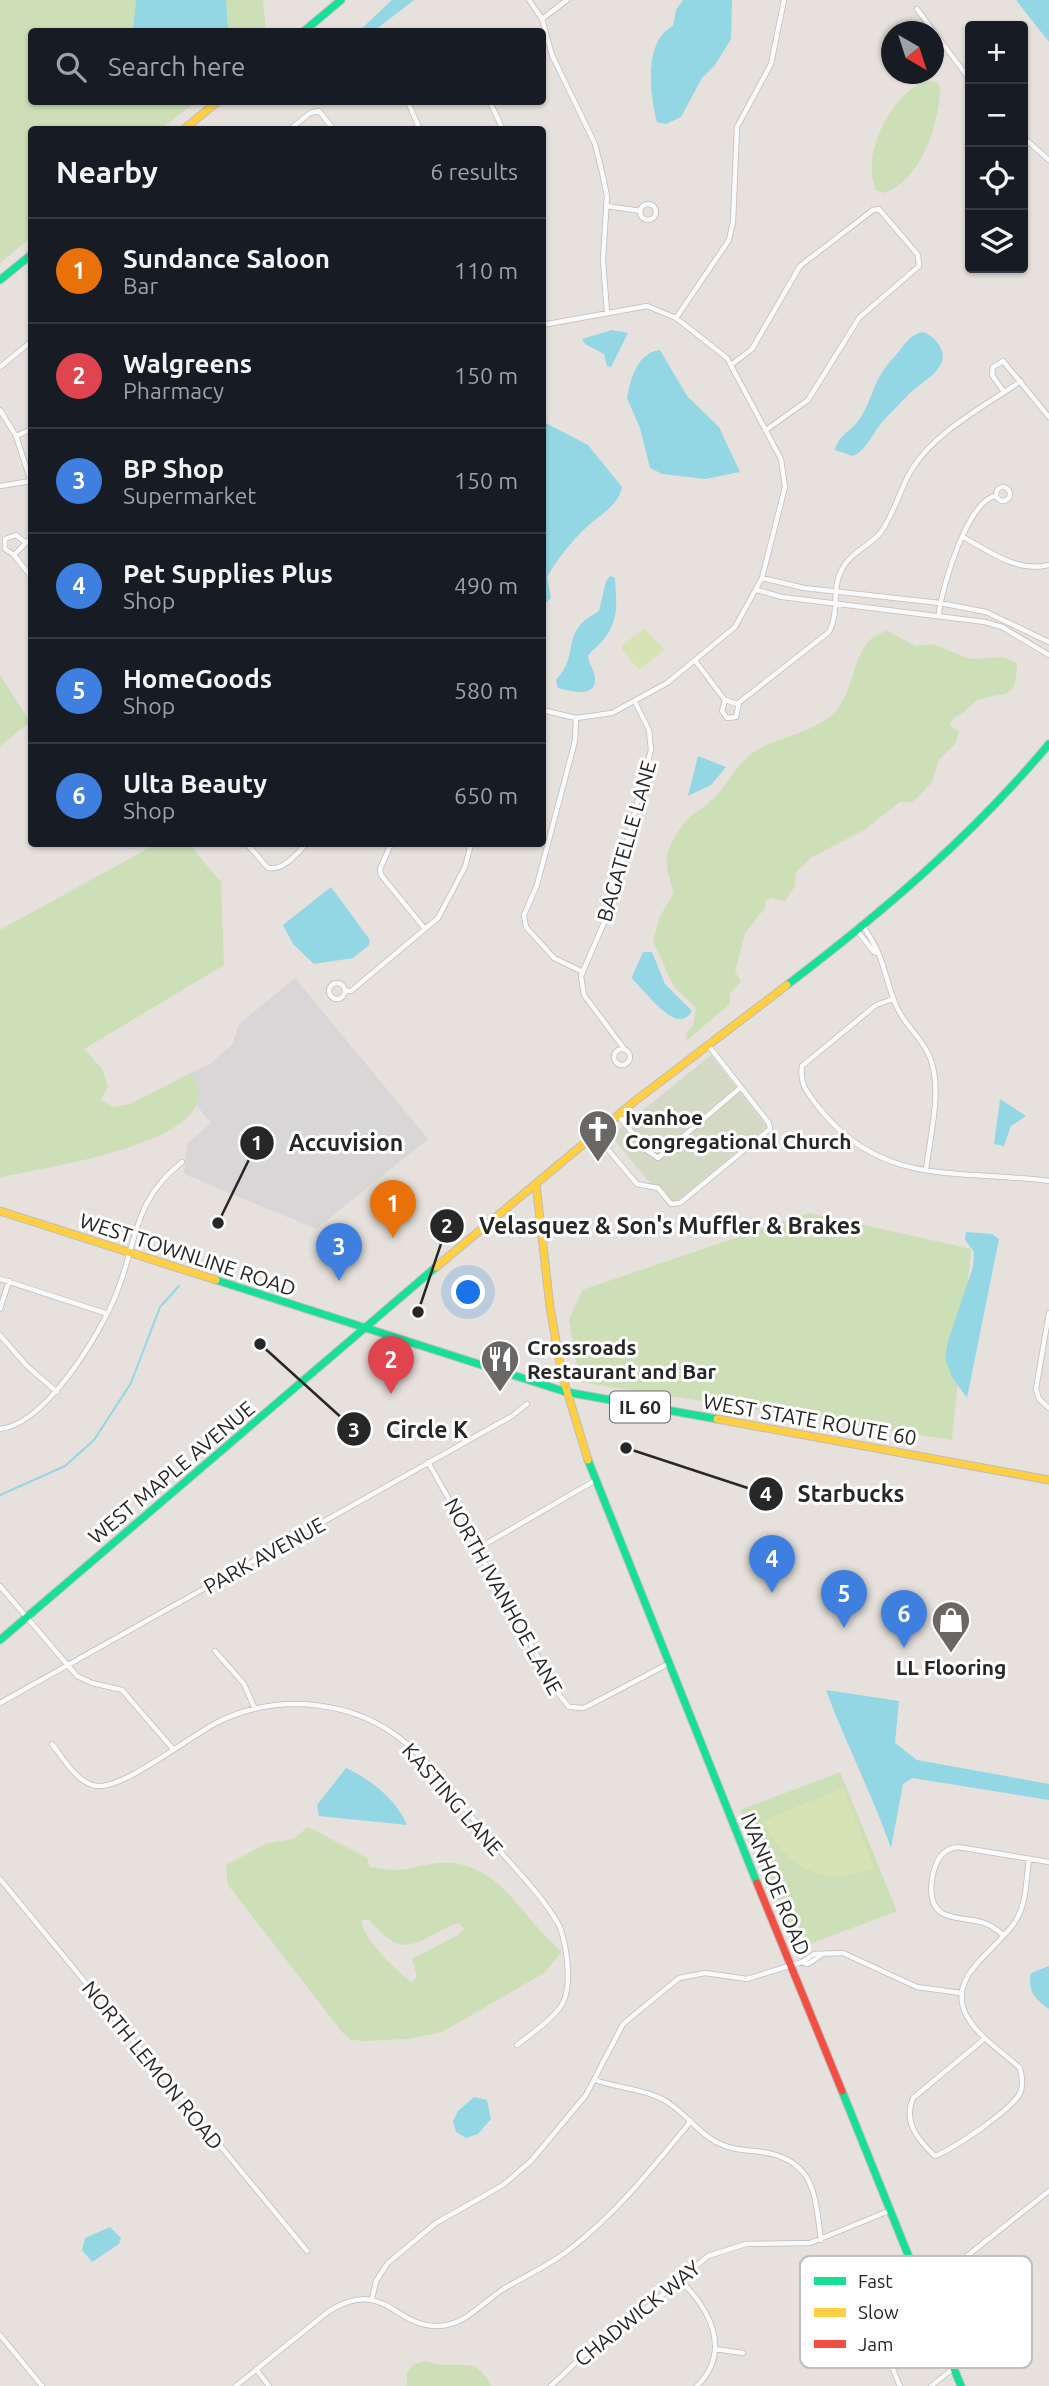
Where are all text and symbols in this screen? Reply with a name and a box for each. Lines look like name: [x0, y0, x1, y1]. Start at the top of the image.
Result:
north arrow: [881, 21, 944, 84]
map controls: [965, 21, 1028, 273]
button: +: [965, 21, 1028, 84]
search box: [28, 28, 546, 105]
icon: search: [52, 48, 90, 86]
text: Search here: [108, 52, 245, 81]
button: −: [965, 84, 1028, 147]
button: locate: [965, 147, 1028, 210]
text: Nearby: [56, 155, 158, 189]
text: 6 results: [430, 159, 518, 184]
button: layers: [965, 210, 1028, 273]
text: Sundance Saloon: [123, 244, 330, 273]
text: 1: [73, 258, 85, 283]
text: 110 m: [454, 258, 518, 283]
text: Bar: [123, 273, 158, 298]
text: Walgreens: [123, 349, 252, 378]
text: 2: [73, 363, 85, 388]
text: 150 m: [454, 363, 518, 388]
text: Pharmacy: [123, 378, 224, 403]
text: BP Shop: [123, 454, 224, 483]
text: 3: [73, 468, 85, 493]
text: 150 m: [454, 468, 518, 493]
text: Supermarket: [123, 483, 256, 508]
text: Pet Supplies Plus: [123, 559, 333, 588]
text: 4: [73, 573, 85, 598]
text: 490 m: [454, 573, 518, 598]
text: Shop: [123, 588, 175, 613]
text: HomeGoods: [123, 664, 272, 693]
text: 5: [73, 678, 85, 703]
text: 580 m: [454, 678, 518, 703]
text: Shop: [123, 693, 175, 718]
street label: BAGATELLE LANE: [592, 758, 660, 924]
text: Ulta Beauty: [123, 769, 267, 798]
text: 6: [73, 783, 85, 808]
text: 650 m: [454, 783, 518, 808]
text: Shop: [123, 798, 175, 823]
place label: Ivanhoe Congregational Church: [625, 1105, 851, 1153]
church icon: Ivanhoe Congregational Church: [577, 1108, 619, 1163]
callout: Accuvision: [239, 1121, 417, 1165]
text: 1: [251, 1130, 263, 1154]
text: Accuvision: [289, 1130, 403, 1155]
pin: 1: [370, 1180, 416, 1238]
callout: Velasquez & Son's Muffler & Brakes: [430, 1204, 874, 1248]
street label: WEST TOWNLINE ROAD: [77, 1208, 299, 1300]
text: 2: [441, 1213, 453, 1237]
text: Velasquez & Son's Muffler & Brakes: [479, 1213, 861, 1238]
pin: 3: [316, 1223, 362, 1281]
your location: [451, 1275, 485, 1309]
place label: Crossroads Restaurant and Bar: [527, 1335, 717, 1383]
pin: 2: [368, 1336, 414, 1394]
restaurant icon: Crossroads Restaurant and Bar: [479, 1338, 521, 1393]
street label: WEST STATE ROUTE 60: [701, 1388, 919, 1450]
road number: IL 60: [610, 1392, 670, 1422]
street label: WEST MAPLE AVENUE: [83, 1396, 259, 1548]
callout: Circle K: [337, 1407, 482, 1451]
text: 3: [348, 1417, 360, 1441]
text: Circle K: [386, 1417, 469, 1442]
callout: Starbucks: [749, 1472, 919, 1516]
text: 4: [760, 1481, 772, 1505]
text: Starbucks: [798, 1481, 904, 1506]
street label: NORTH IVANHOE LANE: [440, 1494, 568, 1698]
street label: PARK AVENUE: [199, 1512, 329, 1598]
pin: 4: [749, 1535, 795, 1593]
pin: 5: [821, 1570, 867, 1628]
pin: 6: [881, 1590, 927, 1648]
shop icon: LL Flooring: [930, 1599, 972, 1654]
place label: LL Flooring: [896, 1655, 1006, 1679]
street label: KASTING LANE: [398, 1738, 508, 1860]
street label: IVANHOE ROAD: [737, 1809, 815, 1959]
street label: NORTH LEMON ROAD: [78, 1976, 228, 2154]
street label: CHADWICK WAY: [569, 2255, 705, 2371]
legend: [800, 2256, 1032, 2368]
text: Fast: [858, 2270, 893, 2292]
text: Slow: [858, 2301, 899, 2323]
text: Jam: [858, 2333, 894, 2355]

